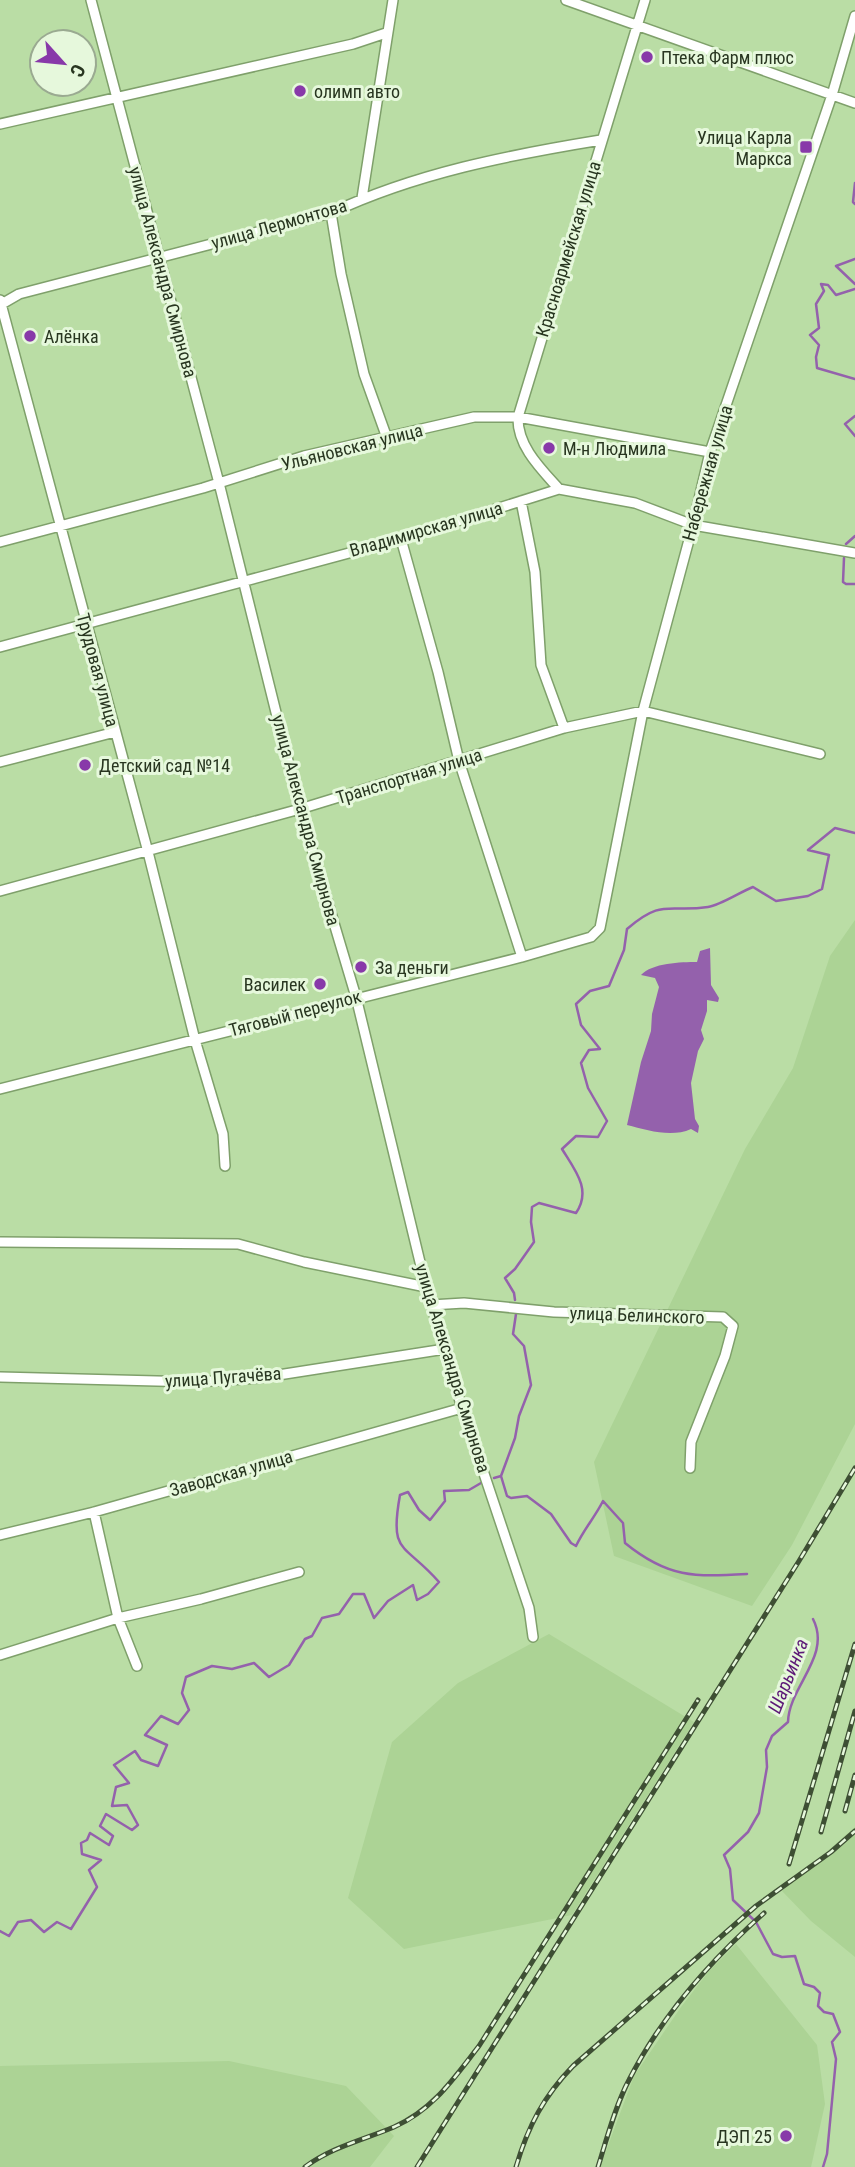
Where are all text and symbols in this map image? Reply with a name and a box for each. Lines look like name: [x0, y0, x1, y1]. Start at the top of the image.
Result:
north arrow: [28, 28, 98, 98]
place label: Птека Фарм плюс: [661, 47, 794, 68]
marker: Птека Фарм плюс: [639, 49, 655, 65]
text: С: [65, 60, 90, 81]
place label: олимп авто: [314, 81, 400, 102]
marker: олимп авто: [292, 83, 308, 99]
place label: Улица Карла Маркса: [697, 127, 792, 169]
marker: Улица Карла Маркса: [798, 139, 814, 155]
street label: Красноармейская улица: [531, 159, 605, 339]
street label: улица Александра Смирнова: [125, 164, 201, 380]
street label: улица Лермонтова: [209, 195, 349, 253]
place label: Алёнка: [44, 326, 99, 347]
marker: Алёнка: [22, 328, 38, 344]
street label: Набережная улица: [678, 403, 736, 543]
street label: Ульяновская улица: [279, 419, 425, 475]
place label: М-н Людмила: [563, 438, 666, 459]
marker: М-н Людмила: [541, 440, 557, 456]
street label: Владимирская улица: [347, 497, 505, 561]
street label: Трудовая улица: [73, 611, 123, 729]
street label: улица Александра Смирнова: [268, 712, 344, 928]
street label: Транспортная улица: [333, 744, 485, 808]
place label: Детский сад №14: [99, 755, 230, 776]
marker: Детский сад №14: [77, 757, 93, 773]
place label: За деньги: [375, 957, 449, 978]
marker: За деньги: [353, 959, 369, 975]
place label: Василек: [244, 974, 306, 995]
marker: Василек: [312, 976, 328, 992]
street label: Тяговый переулок: [227, 985, 364, 1041]
street label: улица Александра Смирнова: [411, 1261, 495, 1475]
street label: улица Белинского: [569, 1302, 705, 1328]
street label: улица Пугачёва: [164, 1362, 282, 1392]
street label: Заводская улица: [167, 1445, 295, 1501]
water label: Шарьинка: [763, 1635, 813, 1717]
place label: ДЭП 25: [716, 2126, 772, 2147]
marker: ДЭП 25: [778, 2128, 794, 2144]

